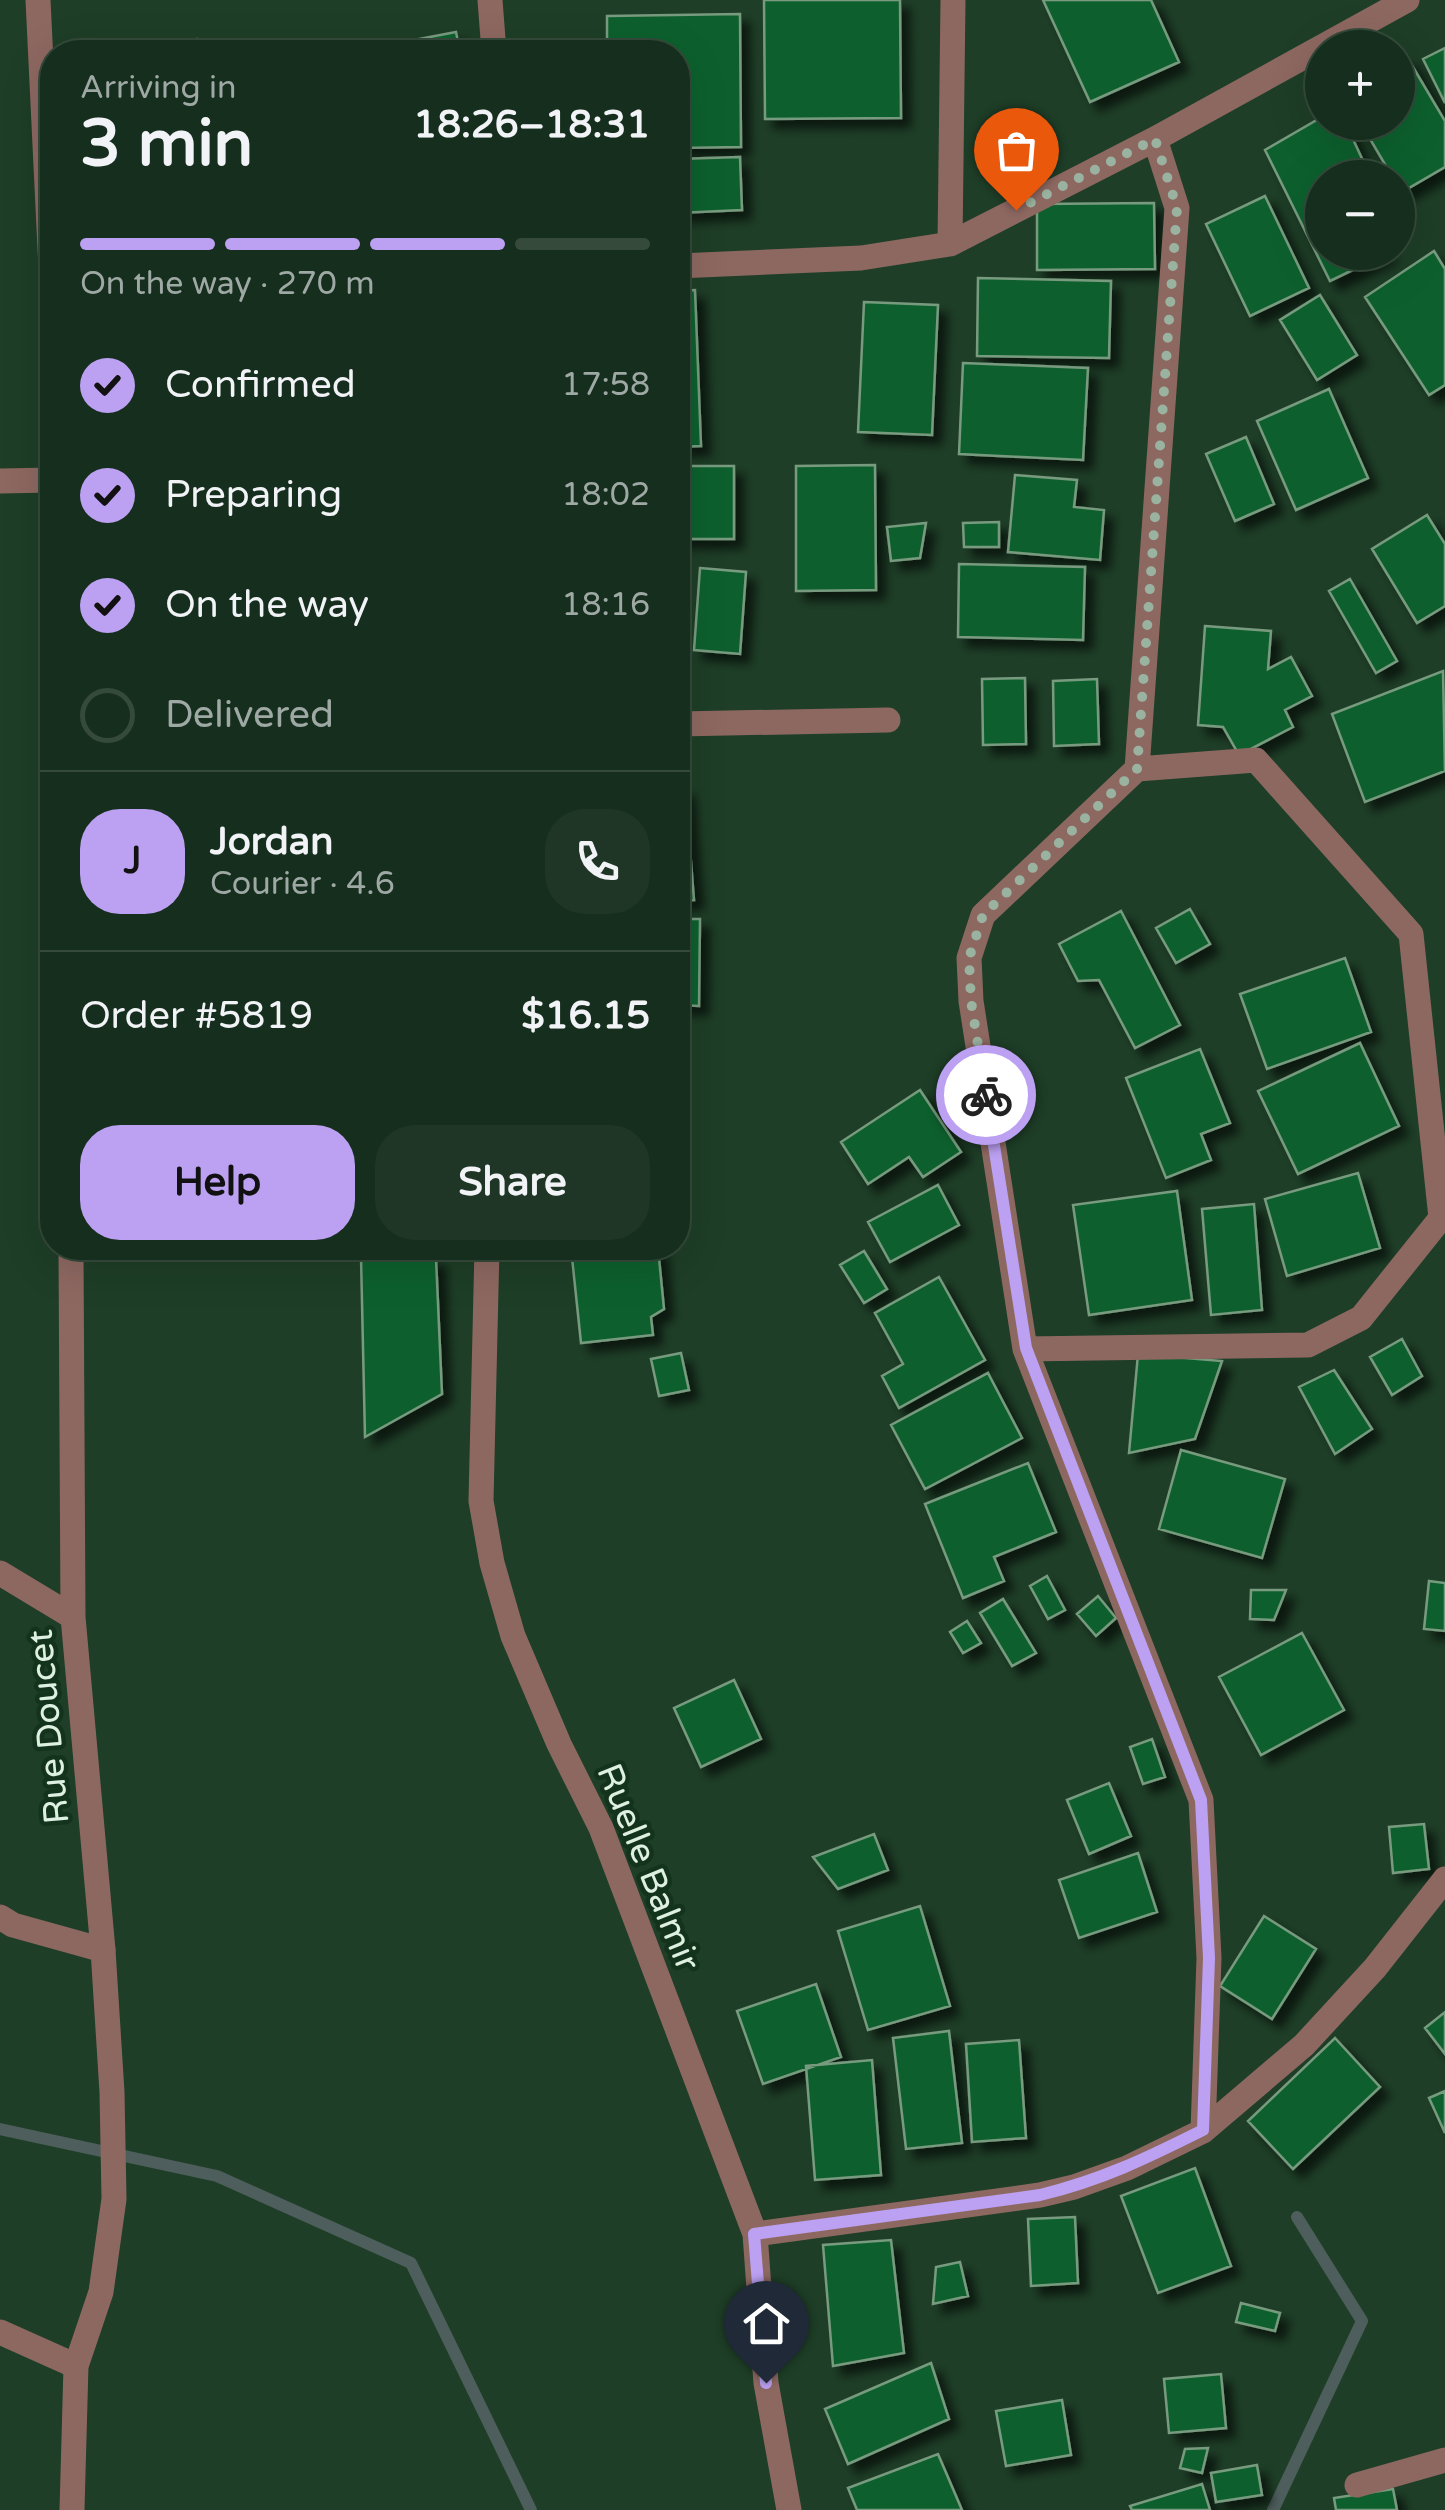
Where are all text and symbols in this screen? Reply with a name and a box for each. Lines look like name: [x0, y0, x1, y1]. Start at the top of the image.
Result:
map controls: [1305, 30, 1415, 270]
button: +: [1305, 30, 1415, 140]
text: Arriving in: [80, 69, 237, 107]
text: 18:26–18:31: [413, 102, 650, 148]
text: 3 min: [80, 105, 253, 184]
pin: [974, 108, 1059, 211]
icon: bag: [989, 123, 1044, 178]
button: −: [1305, 160, 1415, 270]
text: On the way · 270 m: [80, 265, 375, 303]
icon: check: [80, 358, 135, 413]
text: Confirmed: [165, 362, 356, 408]
text: 17:58: [561, 366, 650, 404]
icon: check: [80, 468, 135, 523]
text: Preparing: [165, 472, 342, 518]
text: 18:02: [561, 476, 650, 514]
icon: check: [80, 578, 135, 633]
text: On the way: [165, 582, 369, 628]
text: 18:16: [561, 586, 650, 624]
text: Delivered: [165, 692, 334, 738]
button: phone: [545, 809, 650, 914]
text: Jordan: [210, 819, 333, 865]
text: J: [124, 838, 141, 884]
text: Courier · 4.6: [210, 865, 395, 903]
text: Order #5819: [80, 993, 313, 1039]
text: $16.15: [521, 993, 650, 1039]
courier: [936, 1045, 1036, 1145]
icon: bike: [959, 1068, 1014, 1123]
button: Help: [80, 1125, 355, 1240]
button: Share: [375, 1125, 650, 1240]
street label: Rue Doucet: [20, 1628, 78, 1826]
street label: Ruelle Balmir: [588, 1758, 709, 1977]
pin: [724, 2281, 809, 2384]
icon: home: [739, 2296, 794, 2351]

